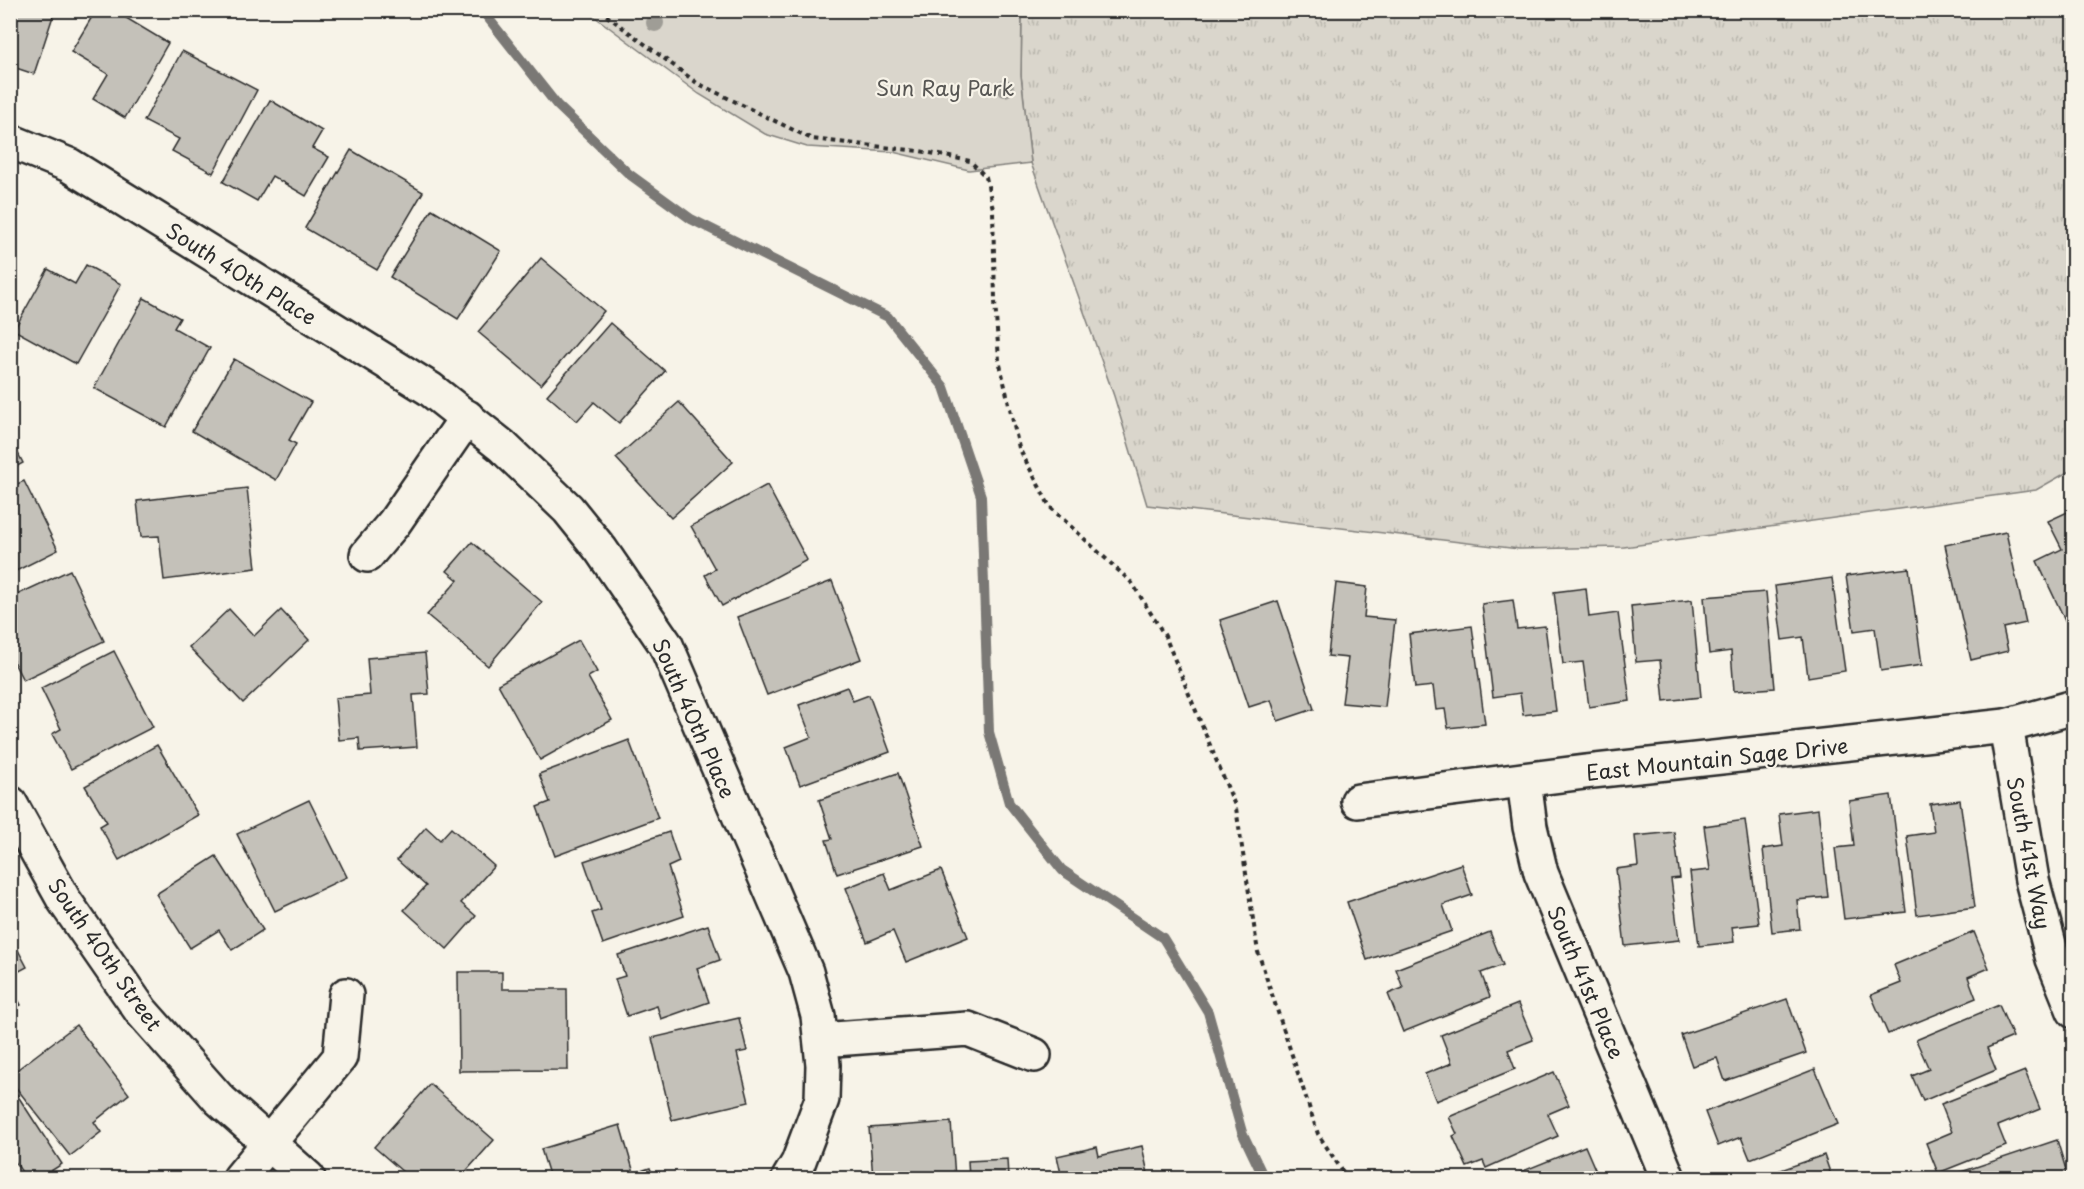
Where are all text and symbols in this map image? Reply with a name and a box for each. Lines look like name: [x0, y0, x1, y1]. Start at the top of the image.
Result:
park label: Sun Ray Park: [876, 71, 1014, 103]
street label: South 40th Place: [161, 214, 323, 332]
street label: South 40th Place: [645, 633, 745, 803]
street label: East Mountain Sage Drive: [1584, 728, 1850, 788]
street label: South 41st Way: [2000, 774, 2060, 932]
street label: South 40th Street: [41, 871, 171, 1037]
street label: South 41st Place: [1540, 900, 1634, 1064]

